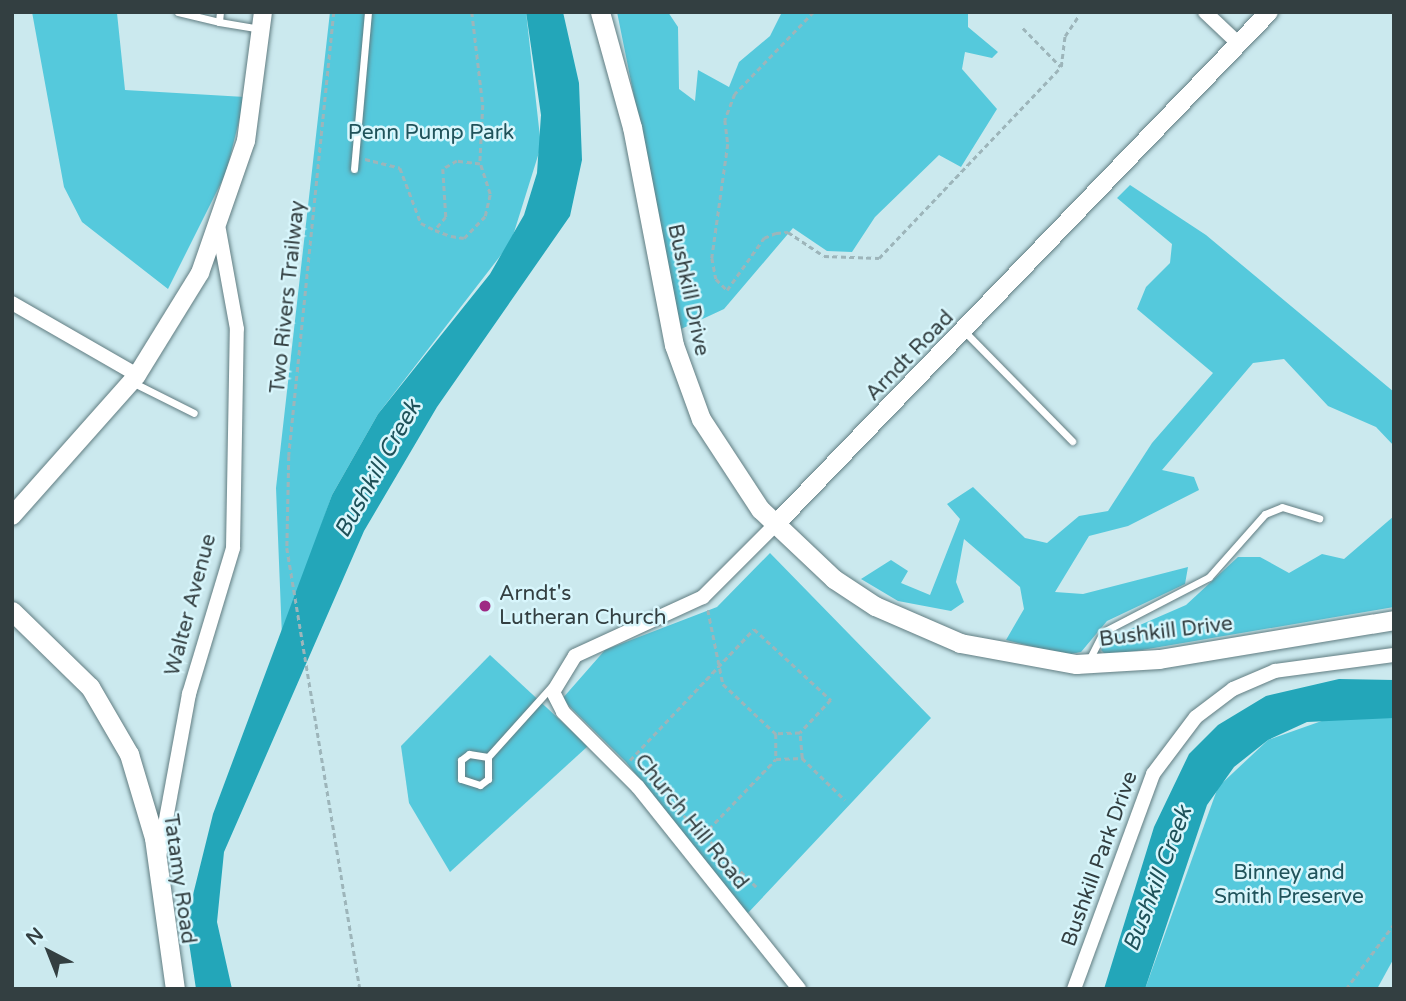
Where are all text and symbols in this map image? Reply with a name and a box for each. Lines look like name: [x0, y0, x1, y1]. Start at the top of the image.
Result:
park label: Penn Pump Park: [348, 120, 514, 146]
street label: Two Rivers Trailway: [265, 199, 311, 395]
street label: Bushkill Drive: [662, 222, 714, 358]
street label: Arndt Road: [861, 306, 959, 406]
water label: Bushkill Creek: [329, 395, 427, 543]
street label: Walter Avenue: [160, 531, 222, 679]
place label: Arndt's Lutheran Church: [499, 581, 666, 631]
marker: Arndt's Lutheran Church: [477, 598, 493, 614]
street label: Bushkill Drive: [1098, 611, 1234, 653]
street label: Church Hill Road: [629, 749, 753, 895]
street label: Bushkill Park Drive: [1057, 768, 1143, 950]
water label: Bushkill Creek: [1118, 802, 1198, 956]
street label: Tatamy Road: [157, 812, 201, 946]
park label: Binney and Smith Preserve: [1214, 860, 1364, 910]
north arrow: [14, 917, 84, 987]
text: N: [22, 923, 48, 950]

